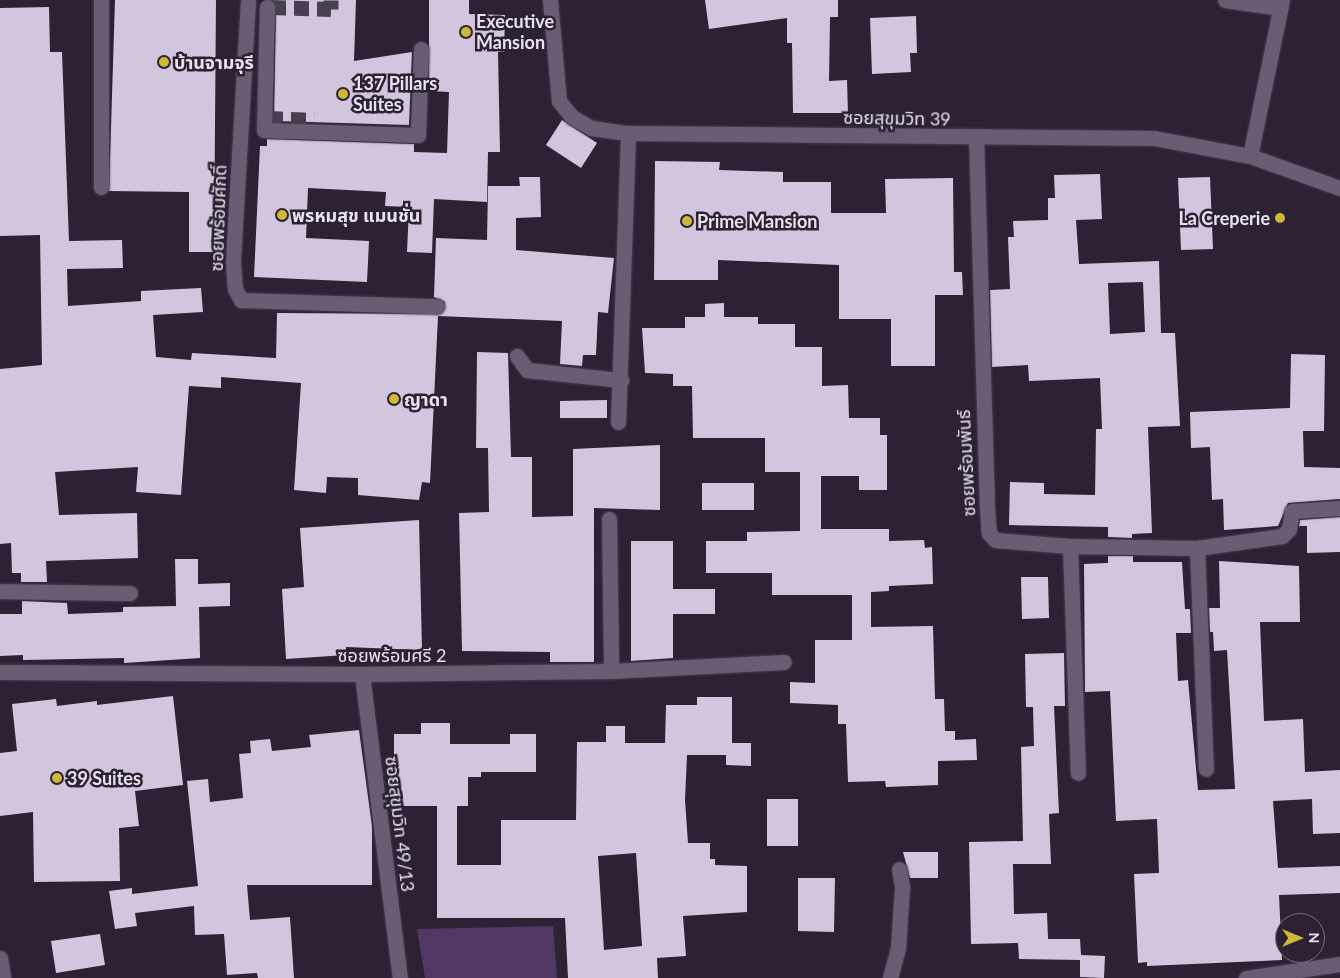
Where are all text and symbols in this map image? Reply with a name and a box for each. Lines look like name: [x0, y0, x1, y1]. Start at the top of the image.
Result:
place label: Executive Mansion: [476, 11, 554, 54]
marker: Executive Mansion: [460, 26, 472, 38]
place label: บ้านจามจุรี: [174, 51, 254, 73]
marker: บ้านจามจุรี: [158, 56, 170, 68]
place label: 137 Pillars Suites: [353, 73, 437, 116]
marker: 137 Pillars Suites: [337, 88, 349, 100]
street label: ซอยสุขุมวิท 39: [843, 106, 951, 130]
street label: ซอยพร้อมศักดิ์: [205, 164, 231, 272]
place label: พรหมสุข แมนชั่น: [292, 204, 420, 226]
place label: La Creperie: [1178, 207, 1270, 229]
marker: พรหมสุข แมนชั่น: [276, 209, 288, 221]
place label: Prime Mansion: [697, 210, 817, 232]
marker: La Creperie: [1274, 212, 1286, 224]
marker: Prime Mansion: [681, 215, 693, 227]
place label: ญาดา: [404, 388, 448, 410]
marker: ญาดา: [388, 393, 400, 405]
street label: ซอยพร้อมพันธ์: [952, 409, 980, 517]
street label: ซอยพร้อมศรี 2: [338, 644, 446, 666]
street label: ซอยสุขุมวิท 49/13: [381, 755, 419, 893]
place label: 39 Suites: [67, 767, 141, 789]
marker: 39 Suites: [51, 772, 63, 784]
north arrow: [1275, 913, 1325, 963]
text: N: [1306, 933, 1323, 943]

